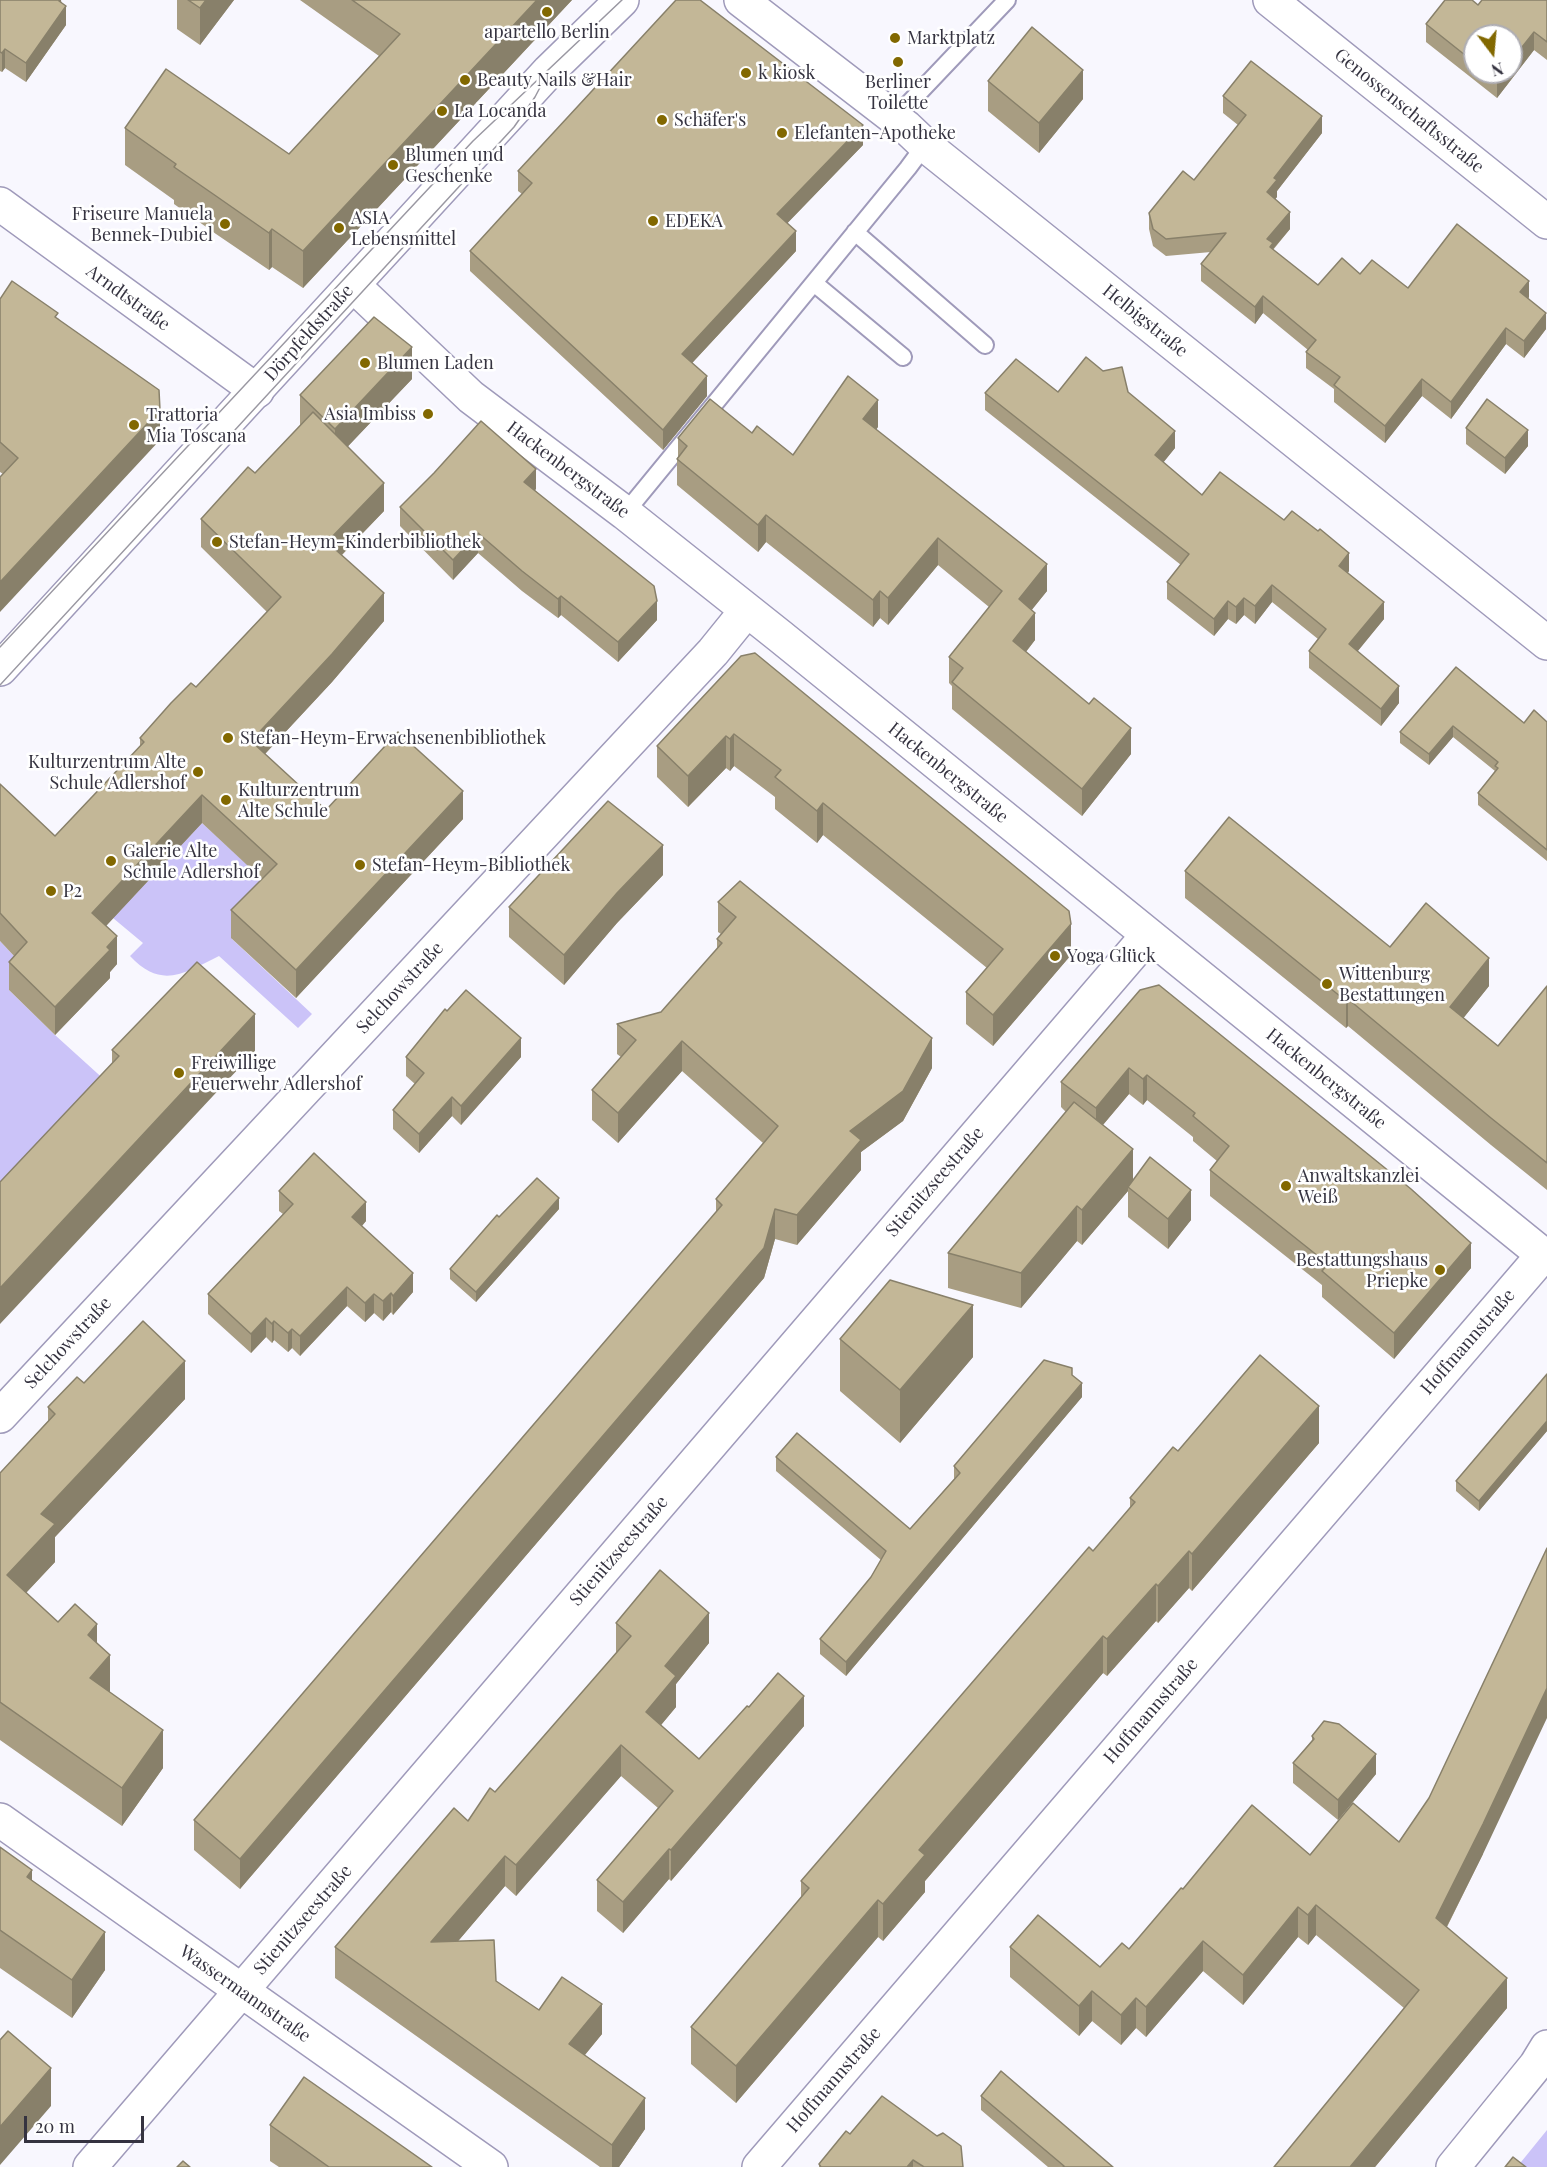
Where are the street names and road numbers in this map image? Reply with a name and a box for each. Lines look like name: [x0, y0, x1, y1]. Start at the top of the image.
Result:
street label: Genossenschaftsstraße: [1330, 44, 1488, 178]
street label: Arndtstraße: [82, 260, 174, 336]
street label: Dörpfeldstraße: [260, 280, 358, 386]
street label: Helbigstraße: [1098, 280, 1192, 362]
street label: Hackenbergstraße: [502, 417, 634, 523]
street label: Hackenbergstraße: [884, 718, 1012, 828]
street label: Selchowstraße: [352, 938, 448, 1038]
street label: Hackenbergstraße: [1262, 1024, 1390, 1134]
street label: Stienitzseestraße: [881, 1123, 989, 1241]
street label: Hoffmannstraße: [1416, 1285, 1520, 1399]
street label: Selchowstraße: [20, 1293, 116, 1393]
street label: Stienitzseestraße: [565, 1492, 673, 1610]
street label: Hoffmannstraße: [1099, 1654, 1203, 1768]
street label: Stienitzseestraße: [249, 1861, 357, 1979]
street label: Wassermannstraße: [175, 1941, 315, 2047]
street label: Hoffmannstraße: [782, 2023, 886, 2137]

